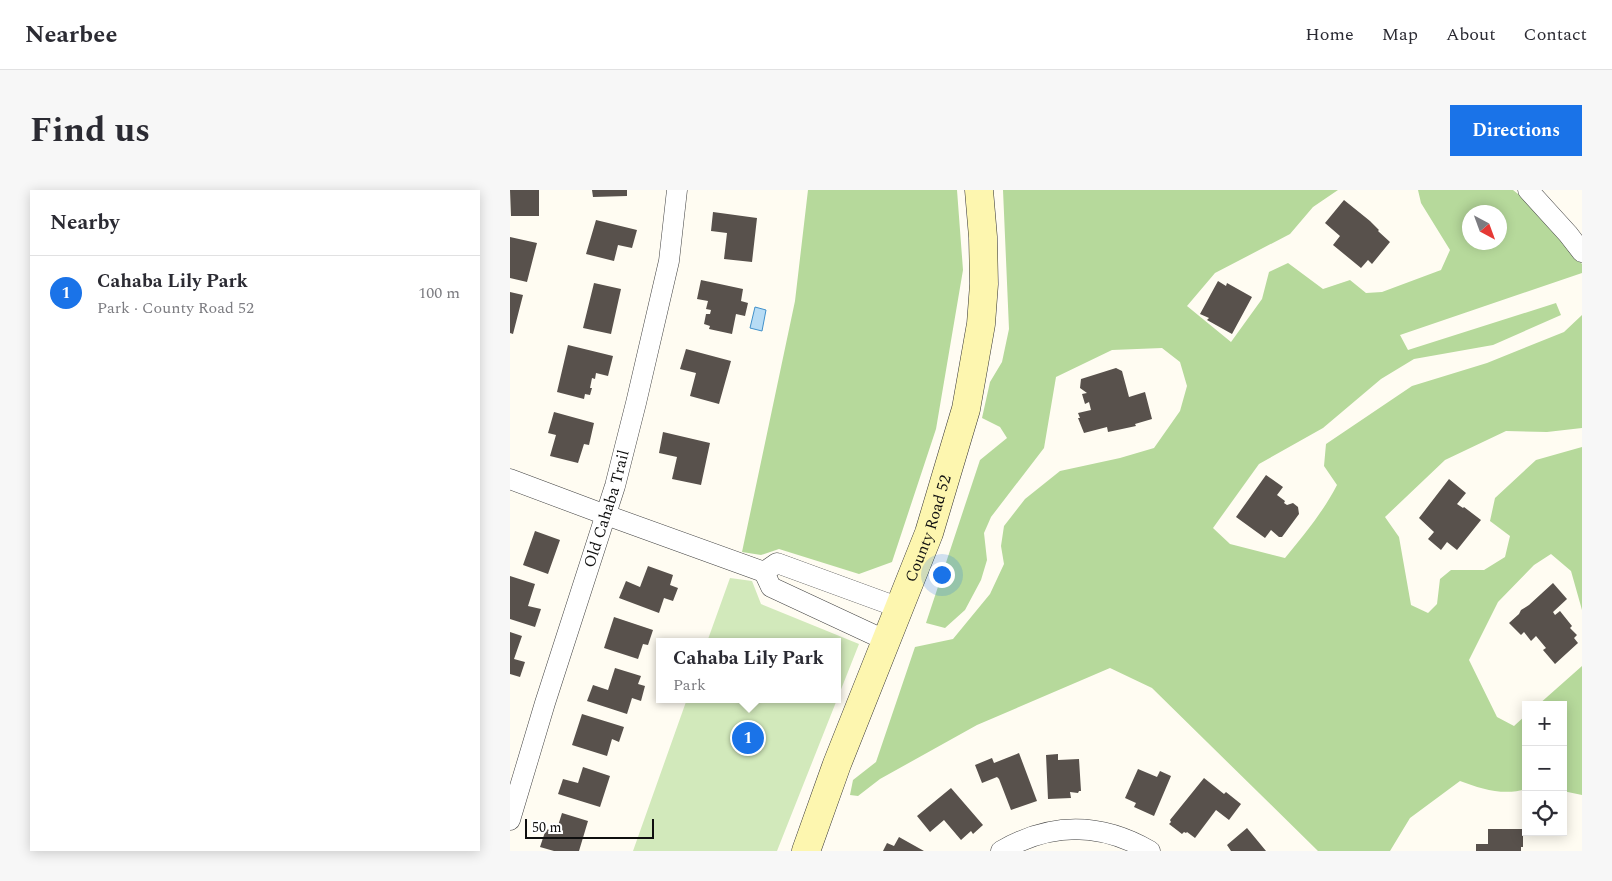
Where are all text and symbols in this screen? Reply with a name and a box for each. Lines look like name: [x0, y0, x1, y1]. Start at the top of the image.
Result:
text: Nearbee: [25, 17, 117, 53]
text: Home: [1305, 21, 1354, 48]
text: Map: [1382, 21, 1418, 48]
text: About: [1446, 21, 1496, 48]
text: Contact: [1524, 21, 1587, 48]
text: Find us: [30, 104, 150, 157]
button: Directions: [1450, 105, 1582, 156]
north arrow: [1462, 205, 1507, 250]
text: Nearby: [50, 207, 120, 239]
text: Cahaba Lily Park: [97, 267, 248, 296]
text: 1: [62, 281, 70, 305]
text: 100 m: [418, 281, 460, 305]
text: Park · County Road 52: [97, 296, 254, 320]
street label: Old Cahaba Trail: [577, 447, 636, 571]
street label: County Road 52: [899, 472, 958, 586]
your location: [929, 562, 955, 588]
popup: [656, 638, 841, 703]
text: Cahaba Lily Park: [673, 644, 824, 673]
text: Park: [673, 673, 706, 697]
map controls: [1522, 701, 1567, 836]
button: +: [1522, 701, 1567, 746]
pin: 1: [732, 719, 764, 757]
button: −: [1522, 746, 1567, 791]
button: locate: [1522, 791, 1567, 836]
scale bar: [525, 816, 654, 839]
text: 50 m: [532, 817, 562, 838]

